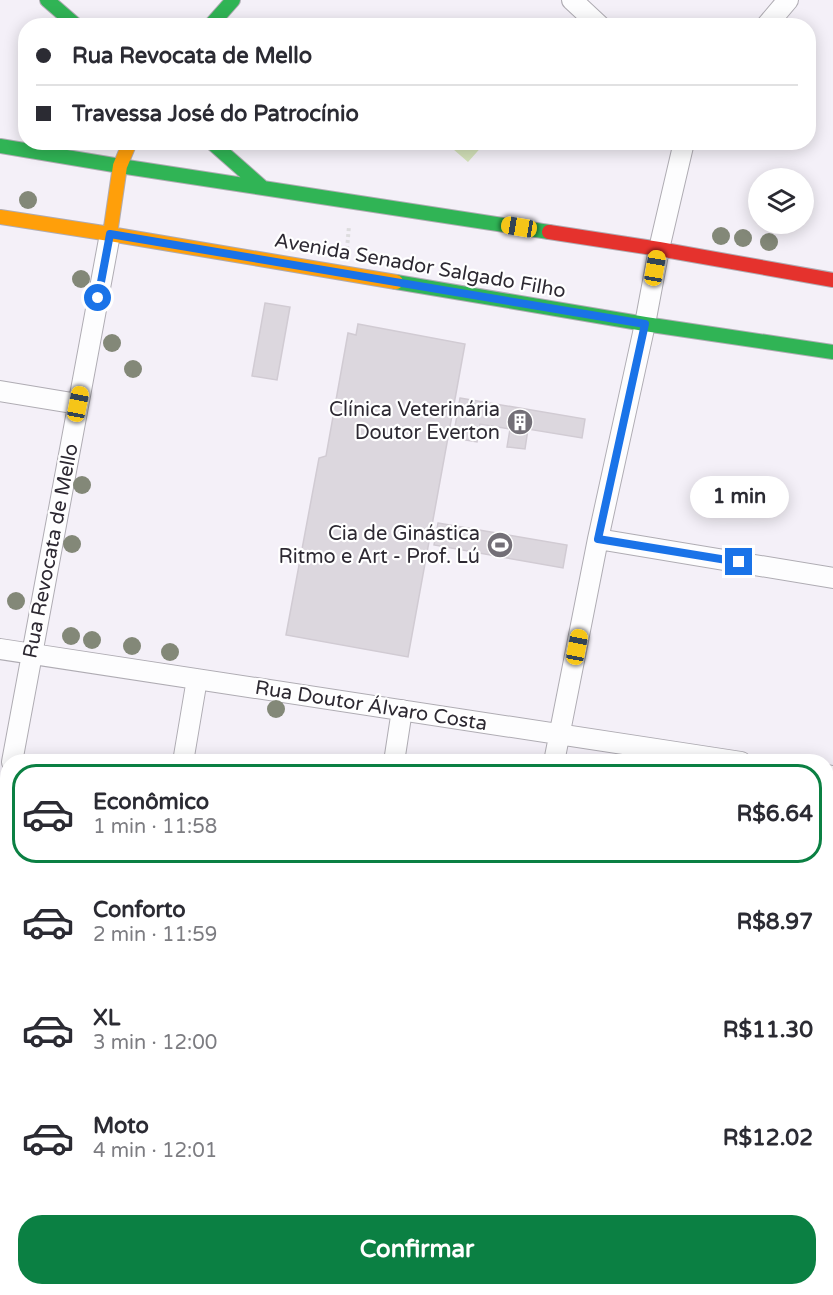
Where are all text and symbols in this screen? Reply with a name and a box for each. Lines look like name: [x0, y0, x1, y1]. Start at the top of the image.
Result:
text: Rua Revocata de Mello: [72, 43, 312, 69]
text: Travessa José do Patrocínio: [72, 101, 359, 127]
map controls: [748, 168, 814, 234]
button: layers: [748, 168, 814, 234]
car: [500, 215, 538, 239]
street label: Avenida Senador Salgado Filho: [272, 229, 568, 303]
car: [643, 249, 667, 287]
route start: [84, 284, 111, 311]
car: [66, 385, 90, 423]
place label: Clínica Veterinária Doutor Everton: [329, 398, 500, 445]
building icon: Clínica Veterinária Doutor Everton: [505, 407, 535, 437]
street label: Rua Revocata de Mello: [18, 442, 84, 660]
callout: 1 min: [690, 475, 789, 517]
text: 1 min: [713, 485, 766, 509]
place label: Cia de Ginástica Ritmo e Art - Prof. Lú: [278, 522, 480, 569]
sports icon: Cia de Ginástica Ritmo e Art - Prof. Lú: [485, 530, 515, 560]
route end: [725, 548, 752, 575]
car: [565, 628, 589, 666]
street label: Rua Doutor Álvaro Costa: [253, 675, 489, 736]
icon: car: [21, 787, 75, 841]
text: Econômico: [93, 789, 209, 815]
text: R$6.64: [737, 801, 813, 827]
text: 1 min · 11:58: [93, 815, 217, 839]
icon: car: [21, 895, 75, 949]
text: Conforto: [93, 897, 186, 923]
text: R$8.97: [737, 909, 813, 935]
text: 2 min · 11:59: [93, 923, 217, 947]
icon: car: [21, 1003, 75, 1057]
text: XL: [93, 1005, 120, 1031]
text: R$11.30: [723, 1017, 813, 1043]
text: 3 min · 12:00: [93, 1031, 217, 1055]
icon: car: [21, 1111, 75, 1165]
text: Moto: [93, 1113, 149, 1139]
text: R$12.02: [723, 1125, 813, 1151]
text: 4 min · 12:01: [93, 1139, 217, 1163]
button: Confirmar: [18, 1215, 816, 1284]

